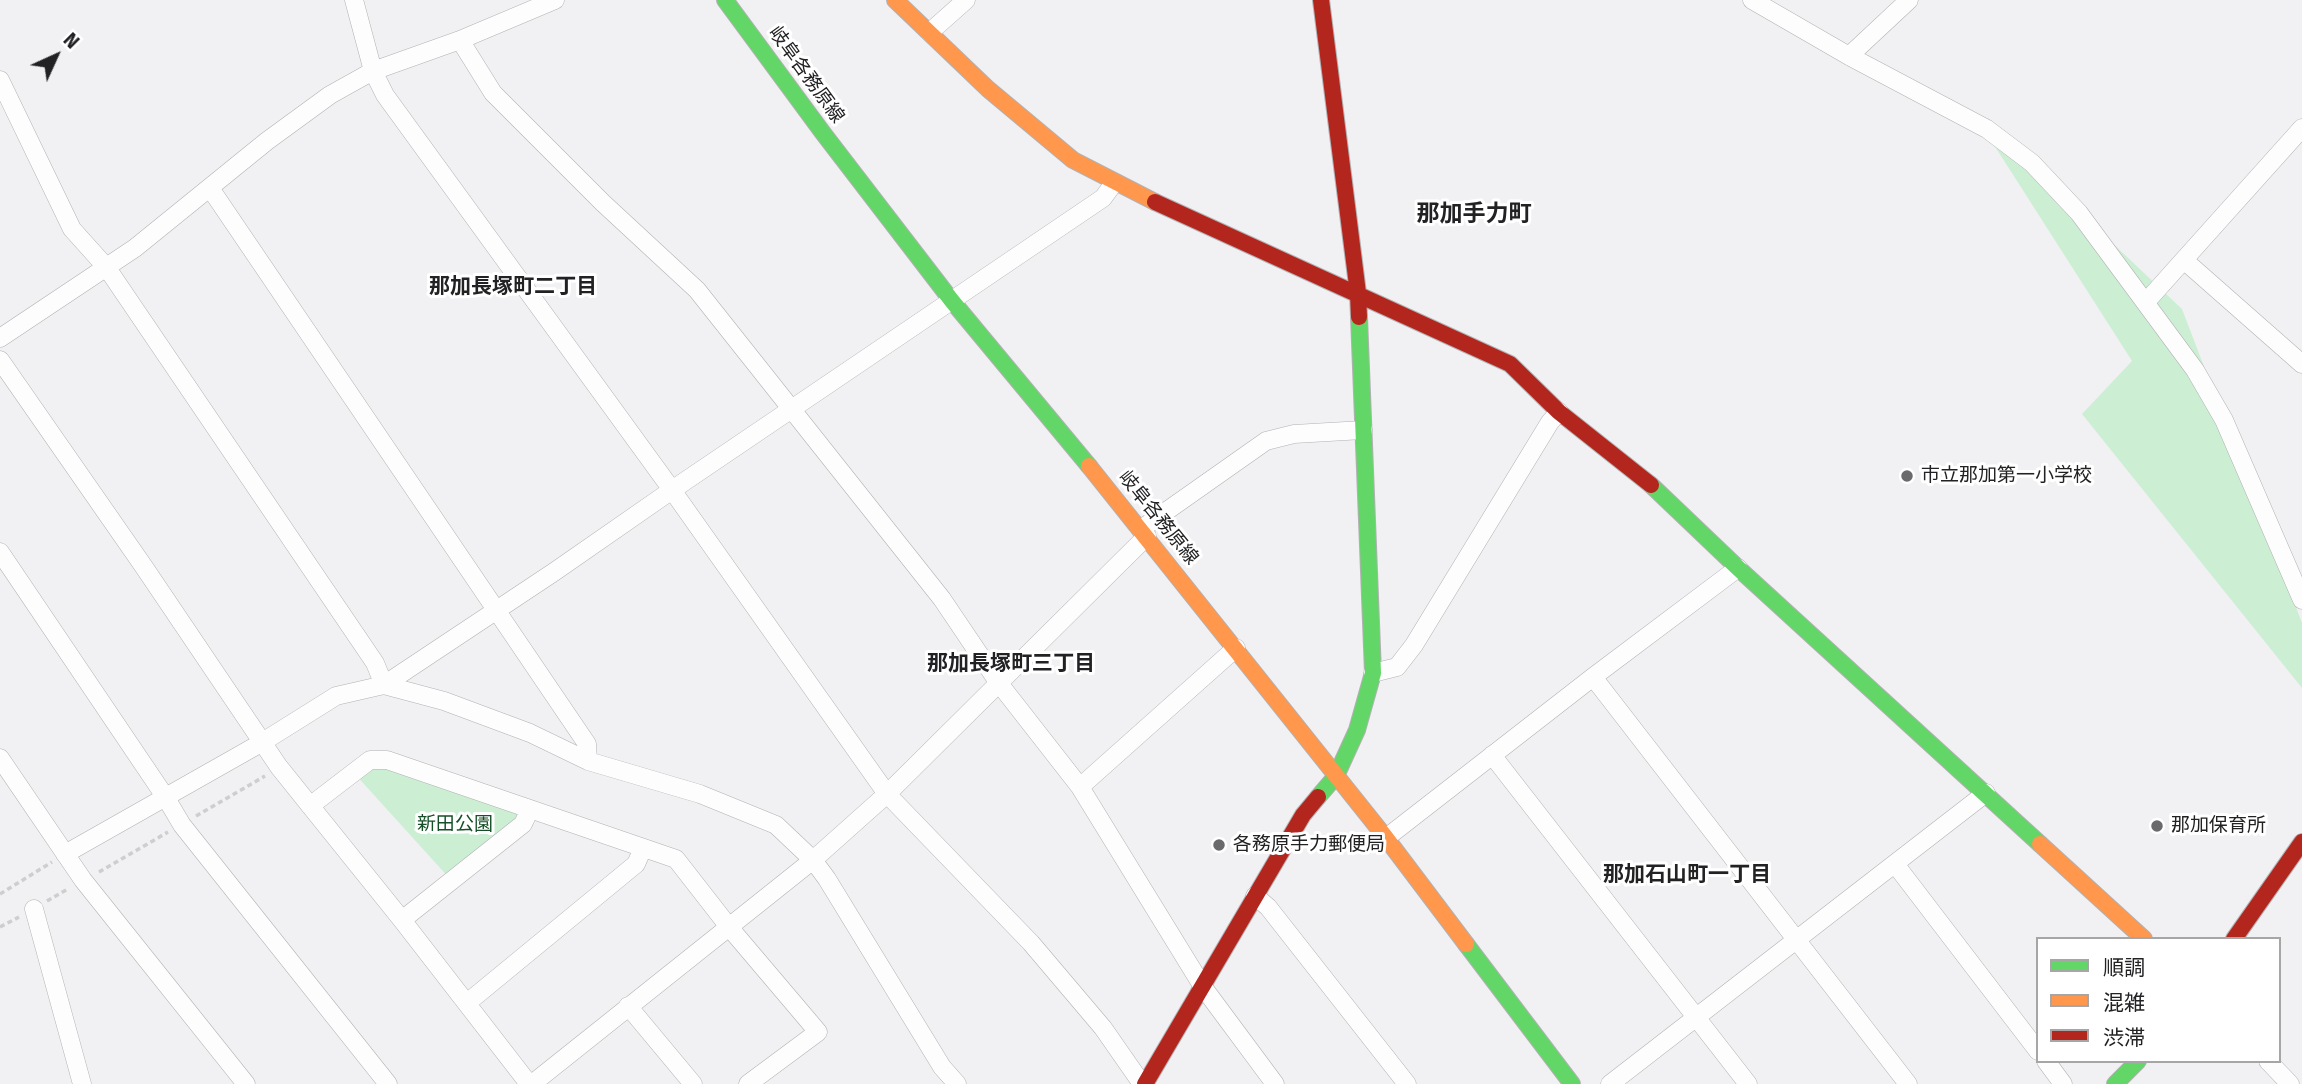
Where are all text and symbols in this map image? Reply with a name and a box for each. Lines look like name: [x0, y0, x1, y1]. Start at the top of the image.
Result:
north arrow: [21, 21, 91, 91]
street label: 岐阜各務原線: [763, 22, 849, 128]
text: N: [59, 28, 84, 53]
district label: 那加手力町: [1417, 201, 1531, 229]
district label: 那加長塚町二丁目: [429, 274, 597, 300]
place label: 市立那加第一小学校: [1921, 465, 2092, 487]
street label: 岐阜各務原線: [1113, 467, 1203, 569]
marker: 市立那加第一小学校: [1899, 468, 1915, 484]
district label: 那加長塚町三丁目: [927, 651, 1095, 677]
park label: 新田公園: [417, 814, 493, 836]
place label: 那加保育所: [2171, 815, 2266, 837]
marker: 那加保育所: [2149, 818, 2165, 834]
place label: 各務原手力郵便局: [1233, 834, 1385, 856]
marker: 各務原手力郵便局: [1211, 837, 1227, 853]
district label: 那加石山町一丁目: [1603, 862, 1771, 888]
legend: [2036, 937, 2281, 1063]
text: 順調: [2103, 955, 2145, 981]
text: 混雑: [2103, 990, 2145, 1016]
text: 渋滞: [2103, 1025, 2145, 1051]

